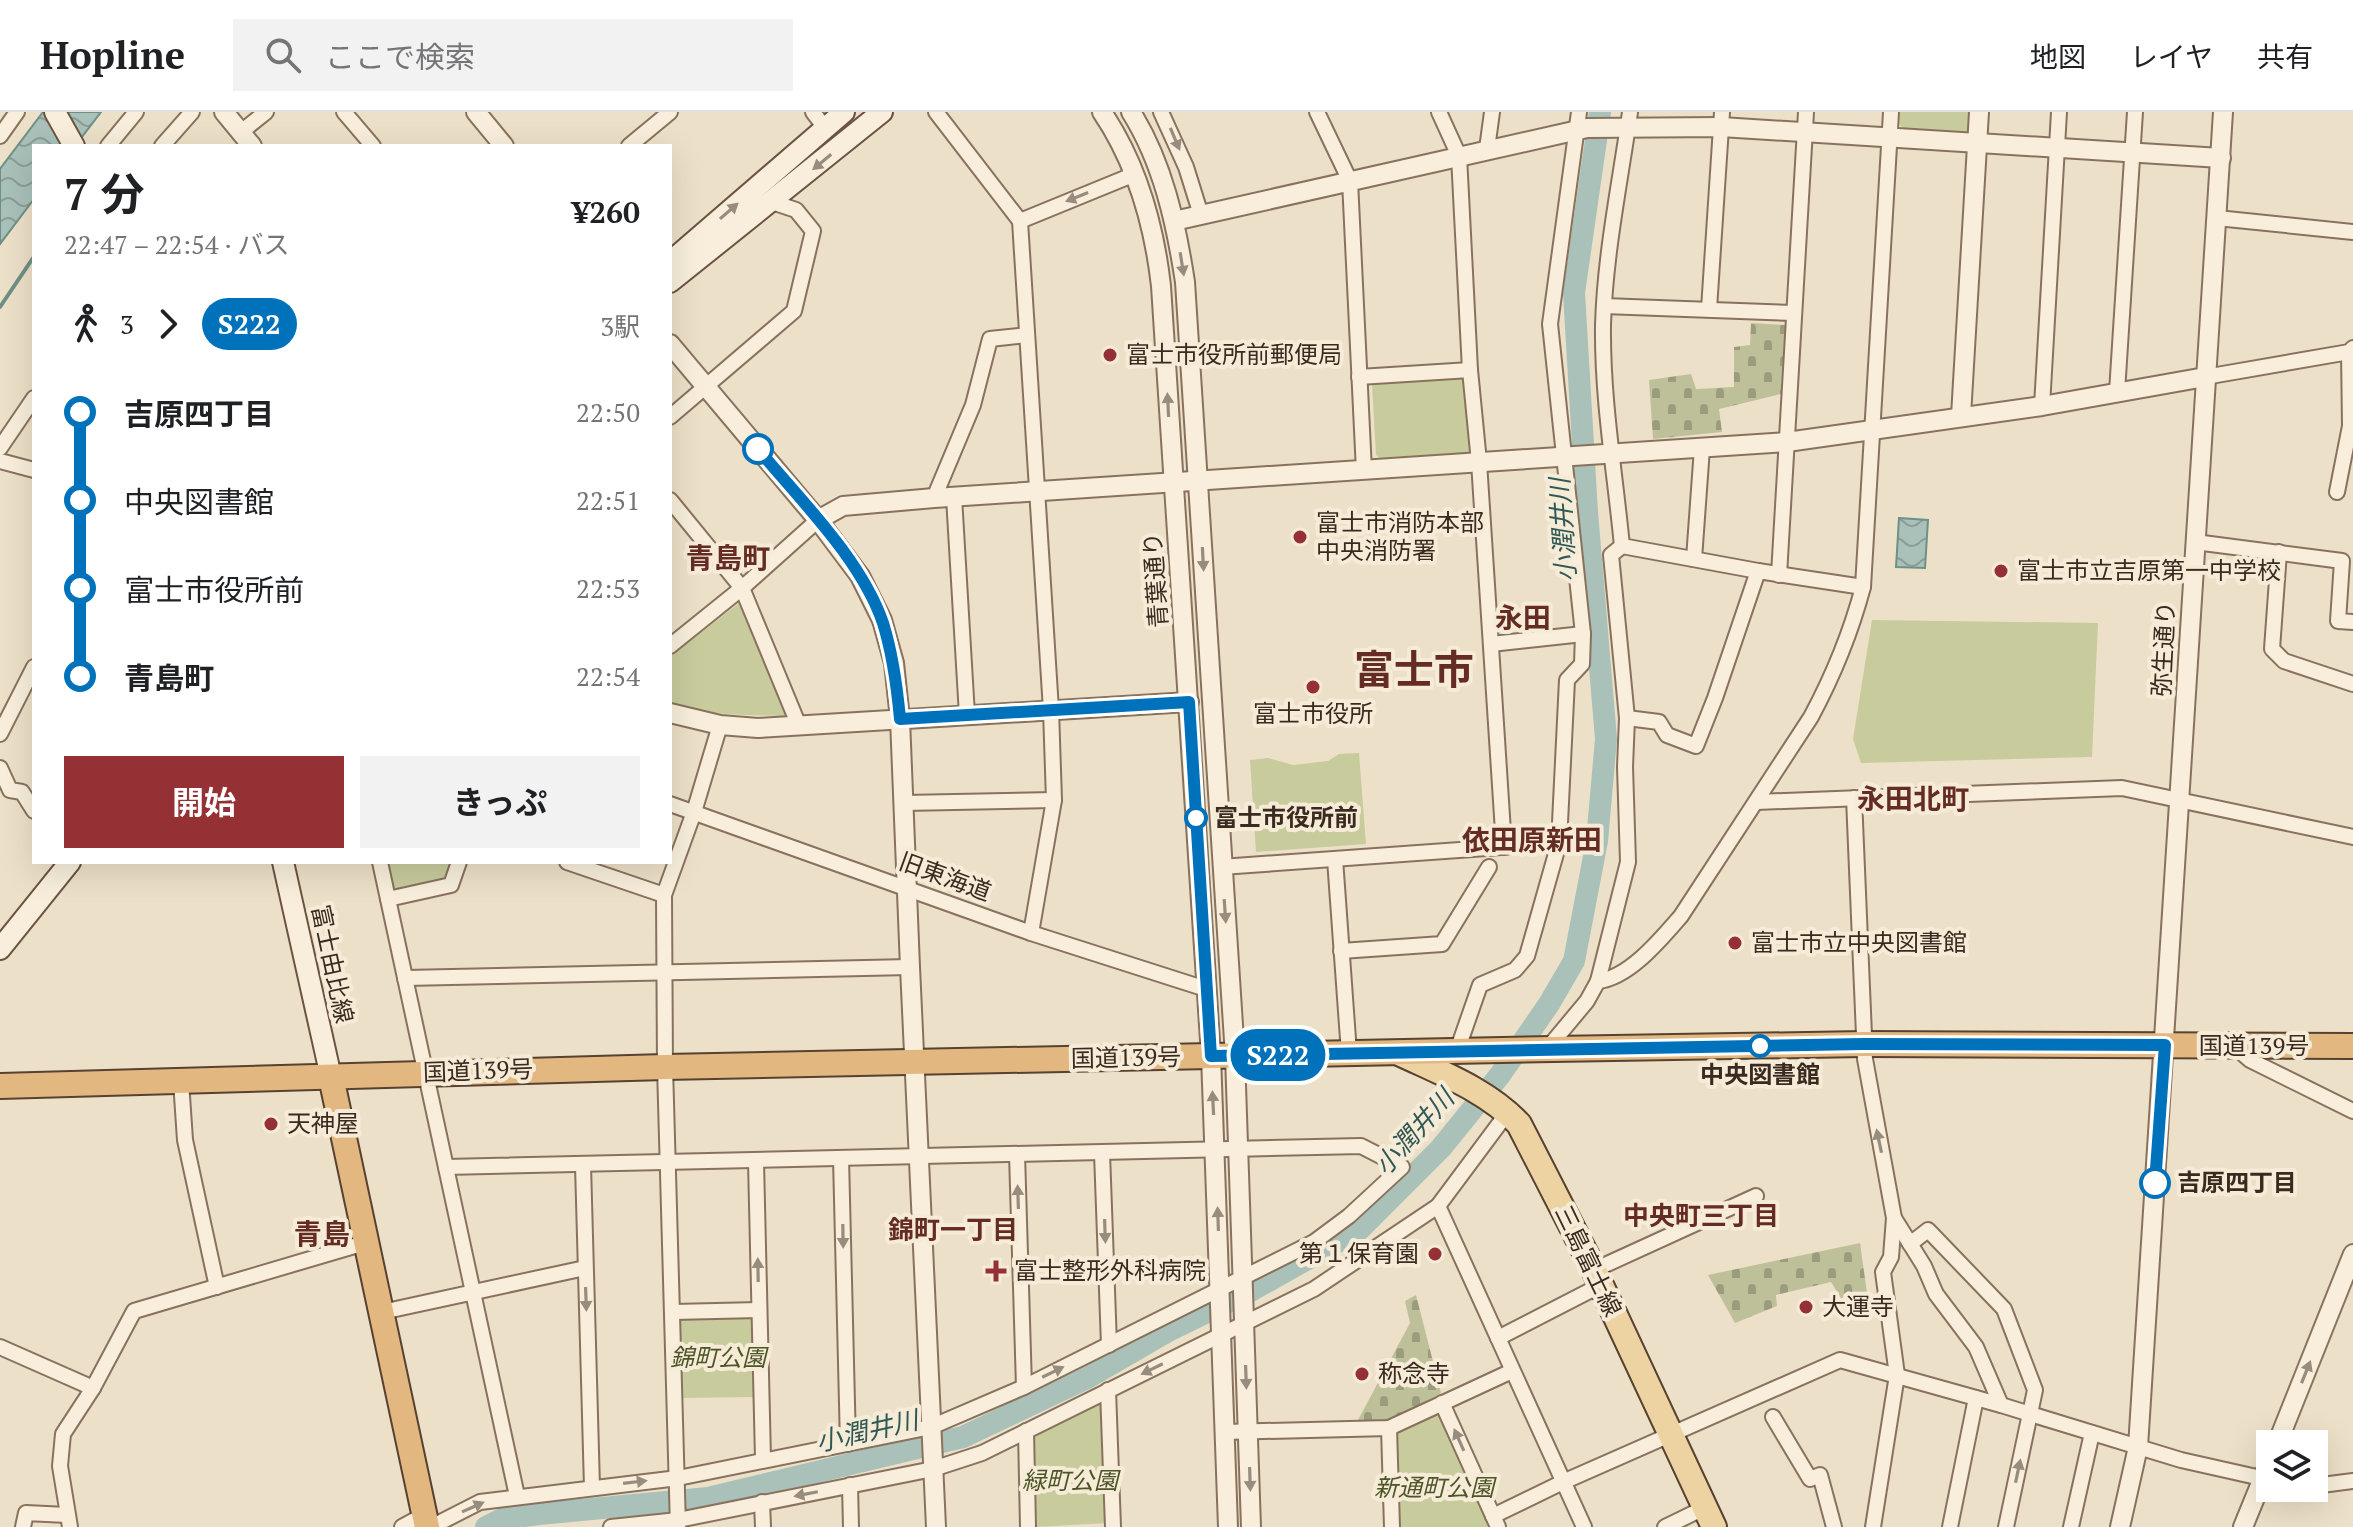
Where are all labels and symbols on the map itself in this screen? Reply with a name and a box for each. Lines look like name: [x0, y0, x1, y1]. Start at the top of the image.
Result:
one-way arrow: [1168, 127, 1181, 151]
one-way arrow: [812, 153, 832, 170]
one-way arrow: [1065, 191, 1089, 204]
one-way arrow: [719, 203, 739, 220]
one-way arrow: [1176, 252, 1189, 277]
place label: 富士市役所前郵便局: [1126, 338, 1342, 370]
marker: 富士市役所前郵便局: [1101, 346, 1119, 364]
one-way arrow: [1161, 392, 1174, 417]
unlabelled marker: [743, 434, 773, 464]
water label: 小潤井川: [1541, 474, 1583, 583]
place label: 富士市消防本部 中央消防署: [1316, 506, 1484, 566]
marker: 富士市消防本部 中央消防署: [1291, 528, 1309, 546]
street label: 青葉通り: [1136, 531, 1174, 629]
district label: 青島町: [686, 539, 770, 576]
one-way arrow: [1197, 547, 1210, 572]
place label: 富士市立吉原第一中学校: [2017, 554, 2281, 586]
marker: 富士市立吉原第一中学校: [1992, 562, 2010, 580]
district label: 永田: [1495, 599, 1551, 636]
street label: 弥生通り: [2145, 600, 2181, 698]
district label: 富士市: [1354, 642, 1474, 695]
marker: 富士市役所: [1304, 678, 1322, 696]
place label: 富士市役所: [1253, 697, 1373, 729]
district label: 永田北町: [1857, 780, 1969, 817]
place label: 富士市役所前: [1214, 801, 1358, 833]
marker: 富士市役所前: [1185, 807, 1207, 829]
district label: 依田原新田: [1462, 821, 1602, 858]
street label: 旧東海道: [895, 845, 996, 908]
one-way arrow: [1219, 899, 1232, 924]
street label: 富士由比線: [305, 902, 361, 1026]
place label: 富士市立中央図書館: [1751, 926, 1967, 958]
marker: 富士市立中央図書館: [1726, 934, 1744, 952]
line badge: S222: [1222, 1029, 1334, 1081]
street label: 国道139号: [2199, 1029, 2309, 1061]
marker: 中央図書館: [1749, 1035, 1771, 1057]
street label: 国道139号: [1071, 1040, 1181, 1074]
street label: 国道139号: [422, 1052, 534, 1088]
place label: 中央図書館: [1700, 1058, 1820, 1090]
water label: 小潤井川: [1366, 1079, 1463, 1181]
one-way arrow: [1207, 1090, 1220, 1115]
place label: 天神屋: [287, 1107, 359, 1139]
marker: 天神屋: [262, 1115, 280, 1133]
one-way arrow: [1872, 1129, 1885, 1154]
place label: 吉原四丁目: [2177, 1166, 2297, 1198]
marker: 吉原四丁目: [2140, 1168, 2170, 1198]
one-way arrow: [1012, 1184, 1024, 1209]
district label: 中央町三丁目: [1623, 1198, 1779, 1232]
street label: 三島富士線: [1548, 1200, 1630, 1322]
one-way arrow: [1211, 1206, 1224, 1231]
district label: 錦町一丁目: [888, 1212, 1018, 1246]
district label: 青島: [294, 1215, 350, 1252]
one-way arrow: [1098, 1219, 1111, 1244]
one-way arrow: [837, 1224, 850, 1249]
place label: 第１保育園: [1299, 1237, 1419, 1269]
marker: 第１保育園: [1426, 1245, 1444, 1263]
place label: 富士整形外科病院: [1014, 1254, 1206, 1286]
one-way arrow: [752, 1257, 765, 1282]
marker: 富士整形外科病院: [985, 1260, 1007, 1282]
one-way arrow: [579, 1287, 592, 1312]
place label: 大運寺: [1822, 1290, 1894, 1322]
marker: 大運寺: [1797, 1298, 1815, 1316]
park label: 錦町公園: [670, 1341, 769, 1373]
place label: 称念寺: [1378, 1357, 1450, 1389]
one-way arrow: [2299, 1360, 2312, 1384]
one-way arrow: [1141, 1362, 1164, 1375]
one-way arrow: [1041, 1365, 1065, 1379]
one-way arrow: [1240, 1365, 1253, 1390]
marker: 称念寺: [1353, 1365, 1371, 1383]
water label: 小潤井川: [812, 1401, 924, 1458]
one-way arrow: [1452, 1428, 1465, 1451]
one-way arrow: [2012, 1458, 2025, 1483]
park label: 緑町公園: [1022, 1464, 1121, 1496]
one-way arrow: [1243, 1467, 1256, 1492]
park label: 新通町公園: [1374, 1471, 1497, 1503]
one-way arrow: [623, 1476, 648, 1489]
one-way arrow: [793, 1488, 818, 1500]
one-way arrow: [461, 1500, 484, 1513]

